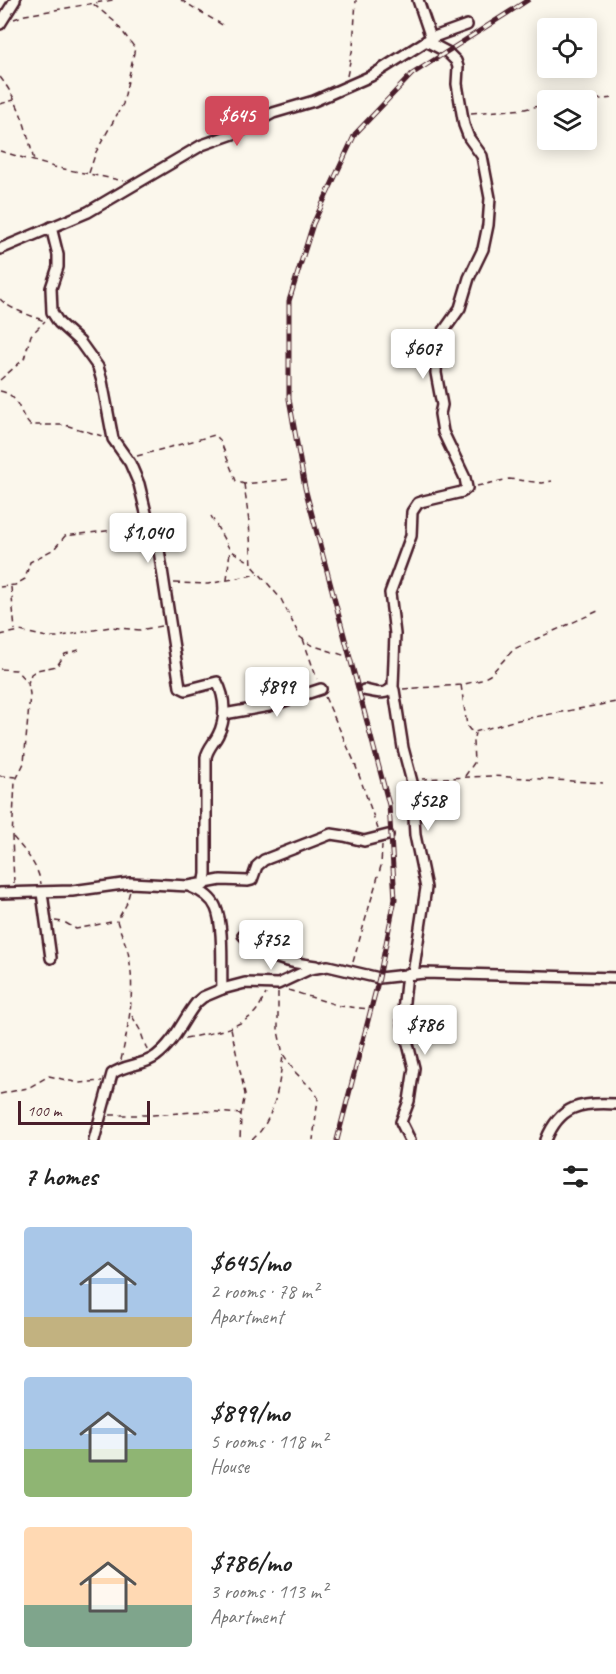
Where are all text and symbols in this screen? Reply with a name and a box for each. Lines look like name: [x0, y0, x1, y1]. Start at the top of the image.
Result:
map controls: [537, 18, 597, 150]
button: locate: [537, 18, 597, 78]
button: layers: [537, 90, 597, 150]
pin: $645: [201, 96, 273, 147]
text: $645: [219, 103, 255, 128]
pin: $607: [387, 329, 459, 380]
text: $607: [405, 336, 441, 361]
pin: $1,040: [99, 513, 197, 564]
text: $1,040: [124, 520, 172, 545]
pin: $899: [241, 667, 313, 718]
text: $899: [259, 674, 295, 699]
pin: $528: [392, 781, 464, 832]
text: $528: [410, 788, 446, 813]
pin: $752: [235, 920, 307, 971]
text: $752: [253, 927, 289, 952]
pin: $786: [389, 1005, 461, 1056]
text: $786: [407, 1012, 443, 1037]
scale bar: [18, 1098, 150, 1126]
text: 100 m: [27, 1101, 61, 1121]
text: 7 homes: [24, 1160, 97, 1193]
icon: filters: [559, 1160, 592, 1193]
text: $645/mo: [210, 1246, 290, 1279]
icon: home: [72, 1251, 144, 1323]
text: 2 rooms · 78 m²: [210, 1279, 318, 1304]
text: Apartment: [210, 1304, 283, 1329]
text: $899/mo: [210, 1396, 289, 1429]
icon: home: [72, 1401, 144, 1473]
text: 5 rooms · 118 m²: [210, 1429, 327, 1454]
text: House: [210, 1454, 249, 1479]
text: $786/mo: [210, 1546, 291, 1579]
icon: home: [72, 1551, 144, 1623]
text: 3 rooms · 113 m²: [210, 1579, 327, 1604]
text: Apartment: [210, 1604, 283, 1629]

